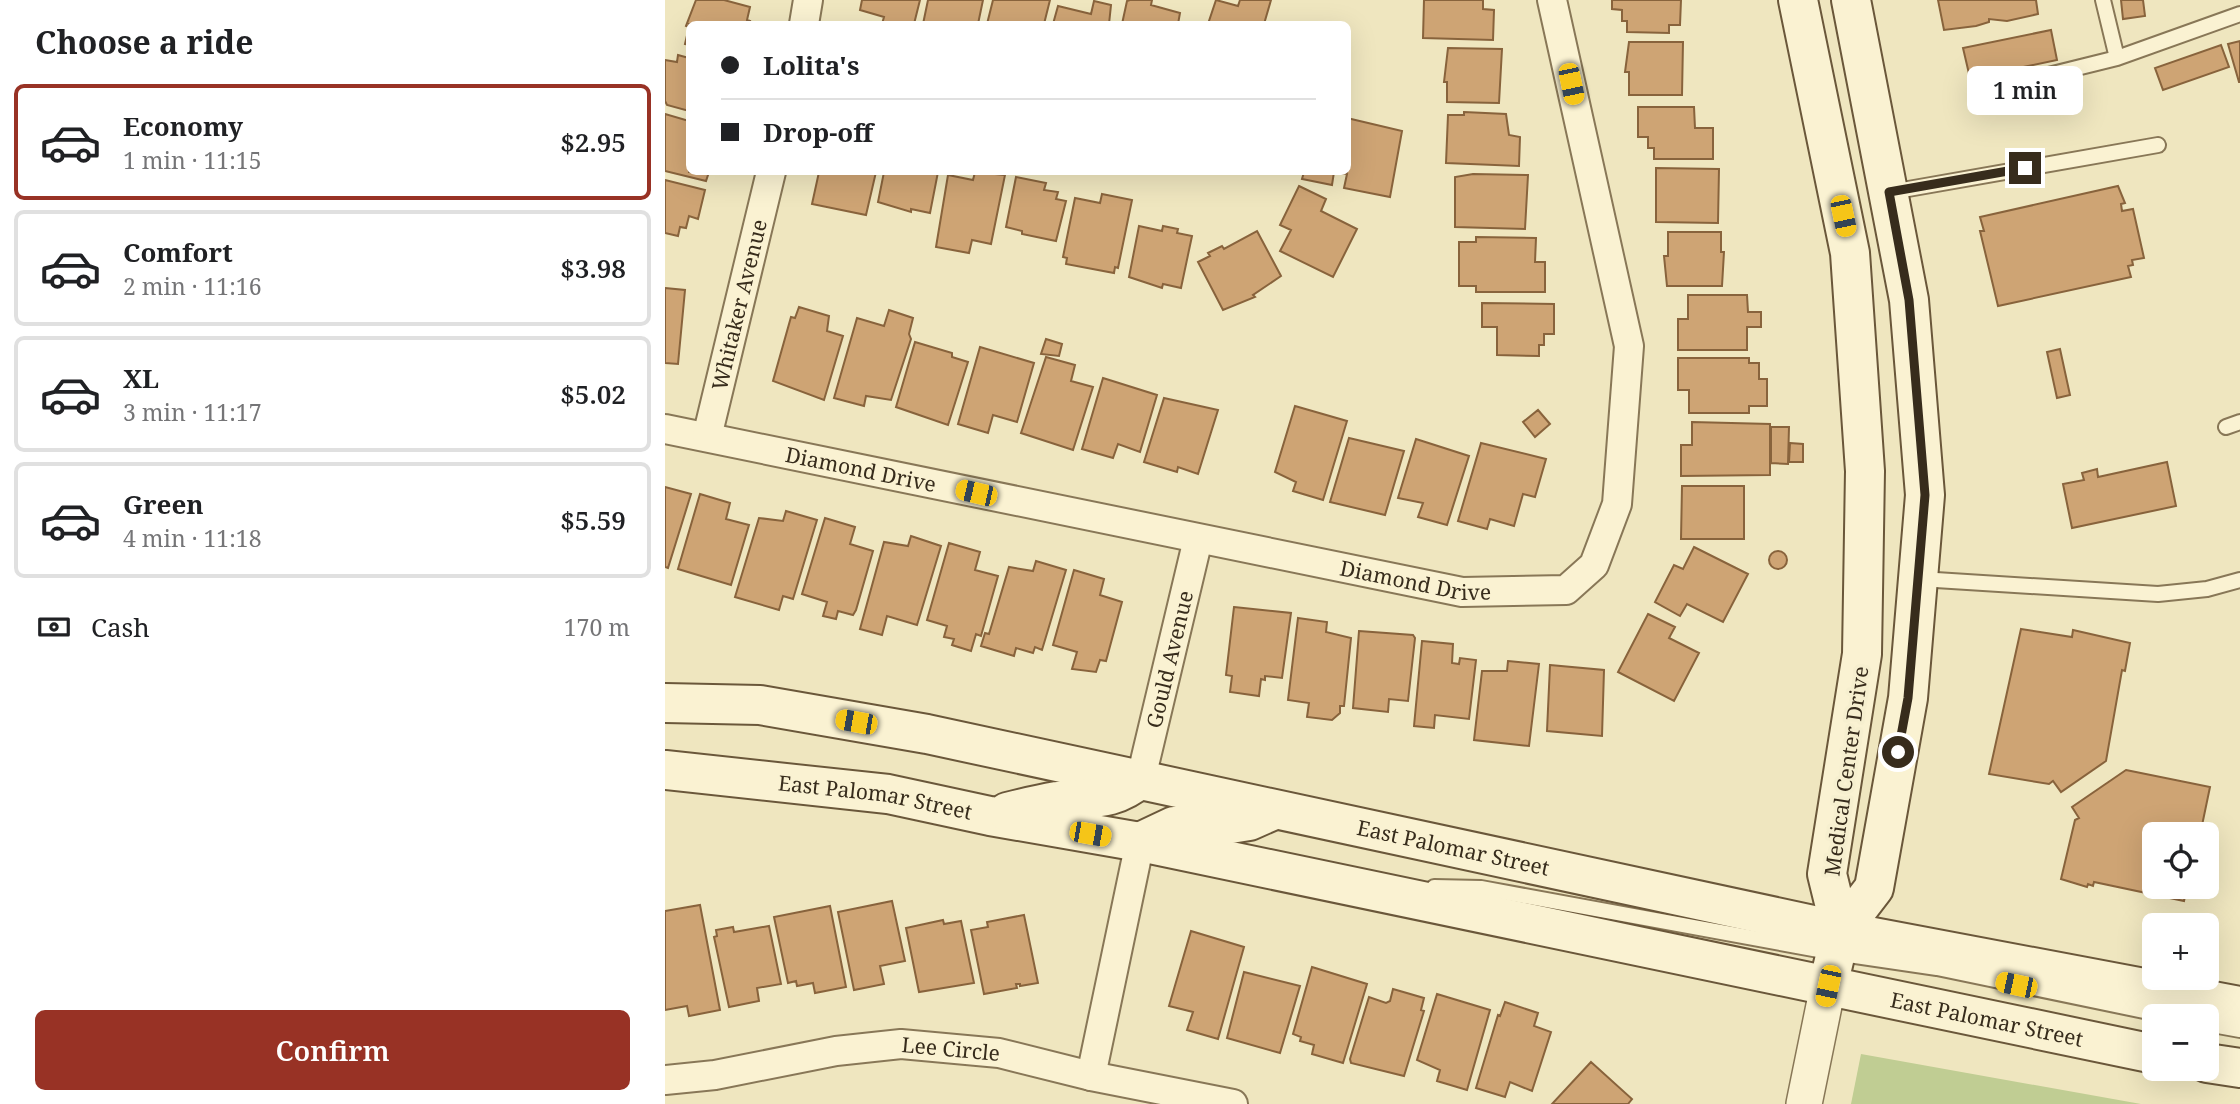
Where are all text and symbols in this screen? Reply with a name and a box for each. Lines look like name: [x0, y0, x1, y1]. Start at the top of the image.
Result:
text: Choose a ride: [35, 20, 254, 63]
text: Lolita's: [763, 47, 859, 83]
car: [1557, 61, 1586, 107]
callout: 1 min: [1967, 66, 2083, 116]
text: 1 min: [1993, 74, 2057, 106]
text: Economy: [123, 108, 243, 144]
icon: car: [39, 111, 102, 174]
text: Drop-off: [763, 114, 873, 150]
text: $2.95: [560, 124, 626, 160]
text: 1 min · 11:15: [123, 144, 261, 176]
route end: [2009, 152, 2041, 184]
car: [1829, 193, 1858, 239]
street label: Whitaker Avenue: [705, 216, 773, 393]
text: Comfort: [123, 234, 233, 270]
icon: car: [39, 237, 102, 300]
text: $3.98: [560, 250, 626, 286]
text: 2 min · 11:16: [123, 270, 261, 302]
text: XL: [123, 360, 159, 396]
icon: car: [39, 363, 102, 426]
text: $5.02: [560, 376, 626, 412]
text: 3 min · 11:17: [123, 396, 261, 428]
street label: Diamond Drive: [783, 440, 939, 498]
car: [954, 478, 999, 508]
text: Green: [123, 486, 204, 522]
icon: car: [39, 489, 102, 552]
text: $5.59: [560, 502, 626, 538]
text: 4 min · 11:18: [123, 522, 261, 554]
street label: Diamond Drive: [1338, 553, 1491, 606]
street label: Gould Avenue: [1139, 588, 1199, 731]
icon: cash: [35, 608, 73, 646]
text: Cash: [91, 609, 150, 645]
text: 170 m: [564, 611, 630, 643]
street label: Medical Center Drive: [1817, 664, 1875, 878]
car: [834, 708, 879, 736]
route start: [1882, 736, 1914, 768]
street label: East Palomar Street: [777, 768, 975, 826]
street label: East Palomar Street: [1355, 813, 1552, 882]
car: [1068, 820, 1113, 848]
map controls: [2142, 822, 2219, 1081]
button: locate: [2142, 822, 2219, 899]
button: +: [2142, 913, 2219, 990]
car: [1814, 963, 1843, 1009]
car: [1994, 970, 2039, 1000]
street label: East Palomar Street: [1888, 985, 2086, 1053]
button: −: [2142, 1004, 2219, 1081]
button: Confirm: [35, 1010, 630, 1090]
street label: Lee Circle: [900, 1030, 1001, 1067]

